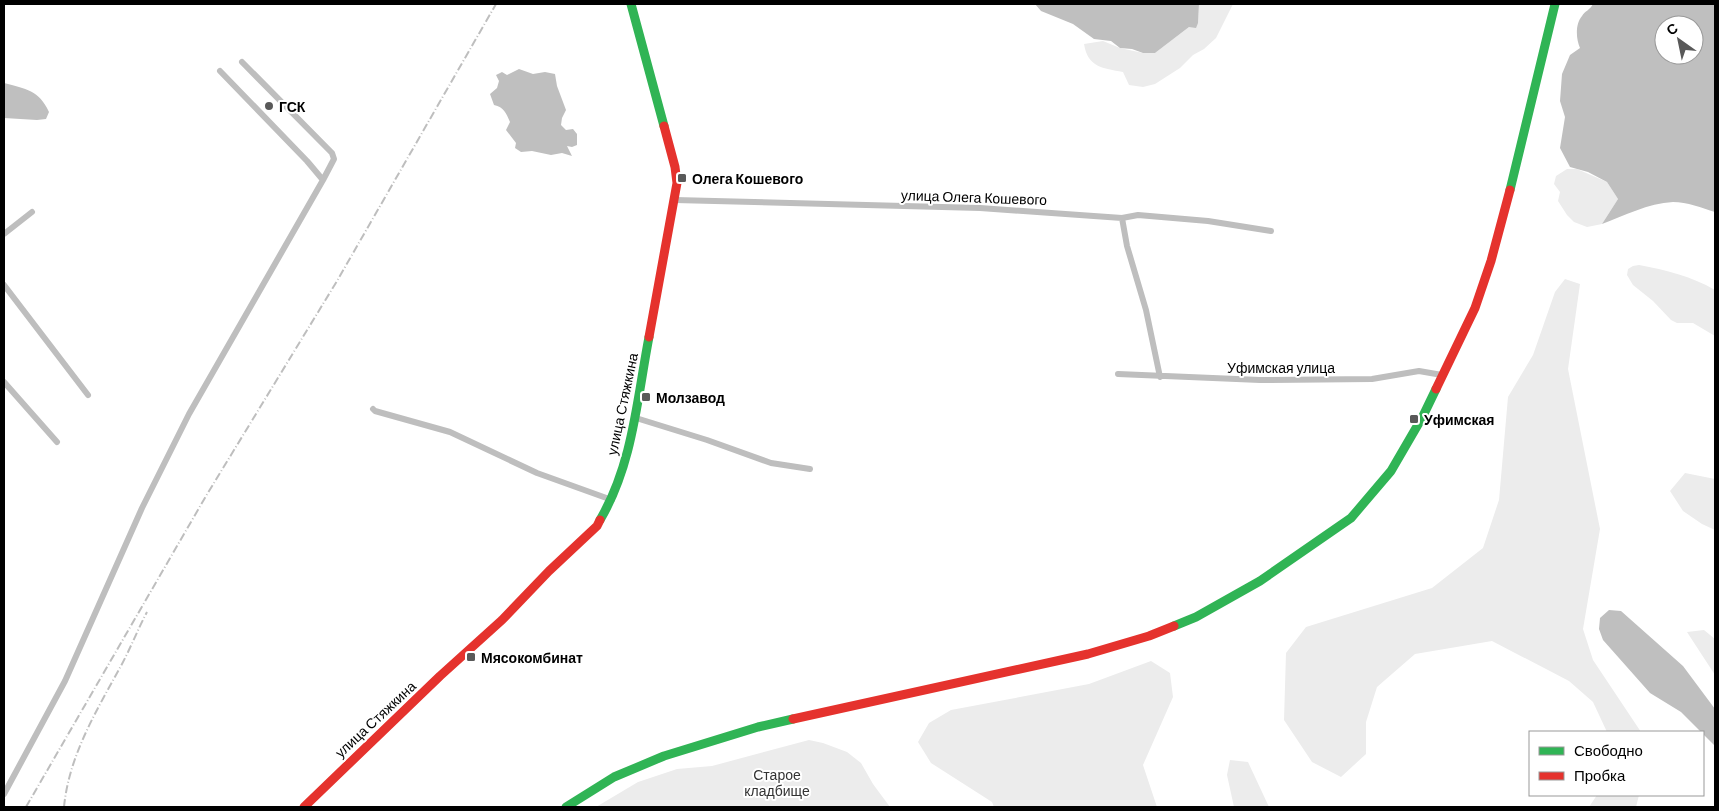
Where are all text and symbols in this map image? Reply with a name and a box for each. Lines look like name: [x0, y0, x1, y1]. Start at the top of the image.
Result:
north arrow: [1654, 15, 1704, 65]
text: С: [1663, 19, 1681, 39]
place label: ГСК: [279, 98, 306, 115]
marker: ГСК: [263, 100, 275, 112]
place label: Олега Кошевого: [692, 170, 803, 187]
marker: Олега Кошевого: [676, 172, 688, 184]
street label: улица Олега Кошевого: [901, 186, 1047, 208]
street label: улица Стяжкина: [603, 351, 641, 457]
street label: Уфимская улица: [1227, 359, 1335, 376]
place label: Молзавод: [656, 389, 725, 406]
marker: Молзавод: [640, 391, 652, 403]
place label: Уфимская: [1424, 411, 1495, 428]
marker: Уфимская: [1408, 413, 1420, 425]
place label: Мясокомбинат: [481, 649, 583, 666]
marker: Мясокомбинат: [465, 651, 477, 663]
street label: улица Стяжкина: [331, 677, 419, 761]
legend: [1529, 731, 1704, 796]
text: Свободно: [1574, 741, 1643, 759]
park label: Старое кладбище: [744, 766, 810, 799]
text: Пробка: [1574, 766, 1626, 784]

